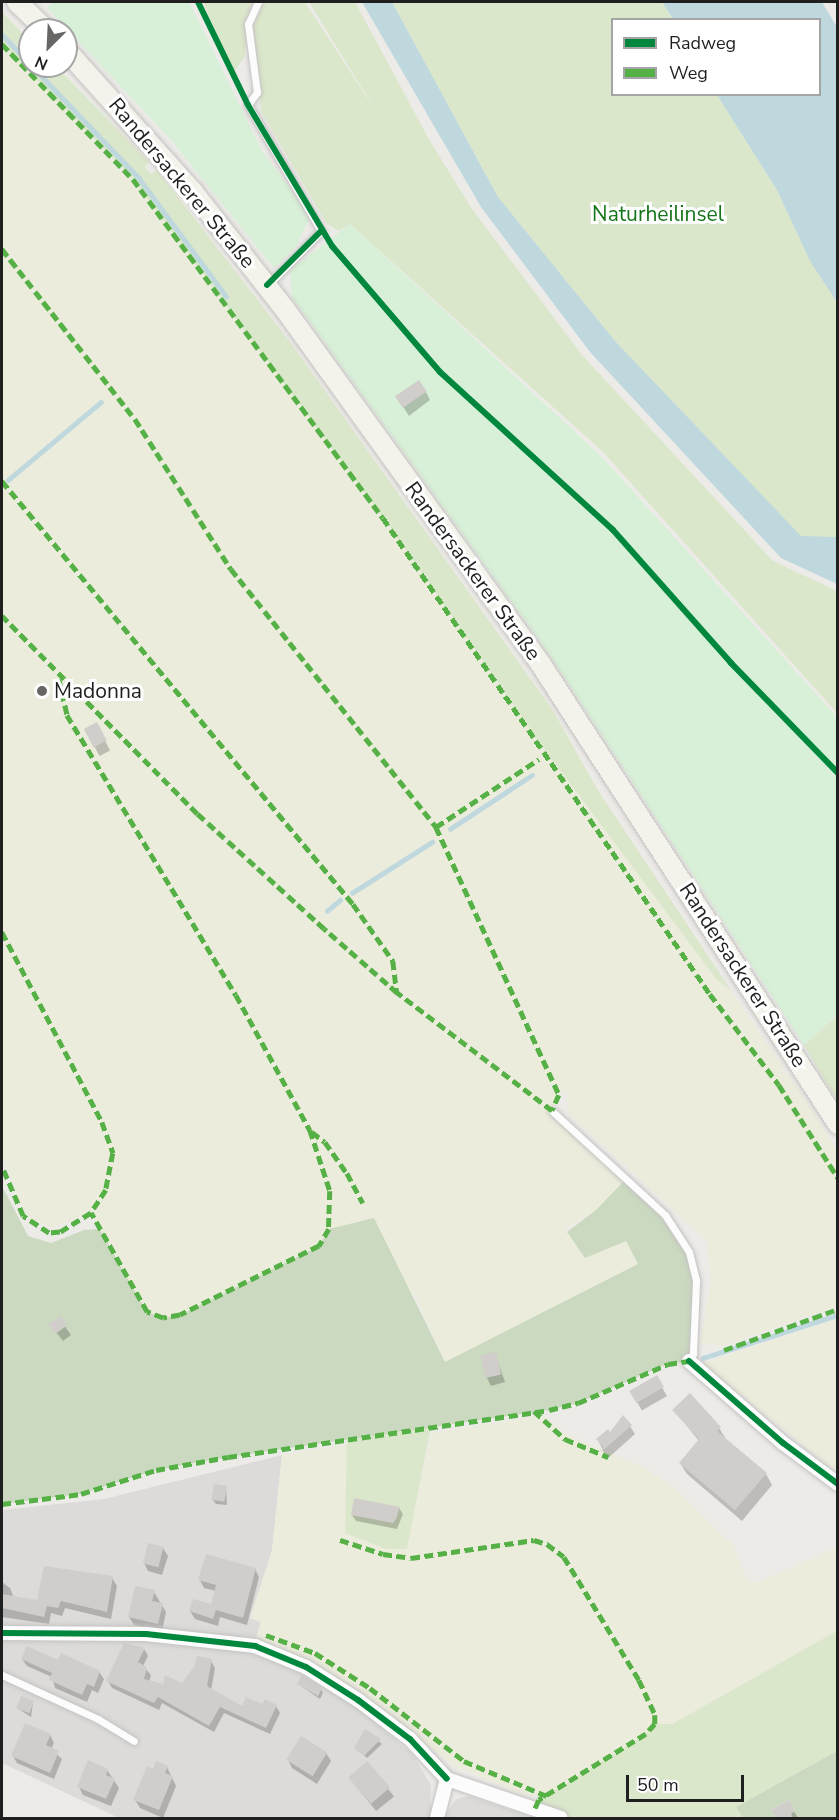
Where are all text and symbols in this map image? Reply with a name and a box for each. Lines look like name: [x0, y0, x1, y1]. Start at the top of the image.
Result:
north arrow: [18, 18, 78, 78]
legend: [611, 18, 821, 96]
text: Radweg: [669, 31, 736, 55]
text: N: [32, 50, 51, 75]
text: Weg: [669, 61, 708, 85]
street label: Randersackerer Straße: [103, 93, 261, 273]
park label: Naturheilinsel: [592, 201, 724, 227]
street label: Randersackerer Straße: [400, 477, 546, 665]
place label: Madonna: [54, 678, 142, 704]
marker: Madonna: [35, 684, 49, 698]
street label: Randersackerer Straße: [674, 878, 812, 1072]
scale bar: [629, 1763, 748, 1801]
text: 50 m: [637, 1773, 679, 1797]

